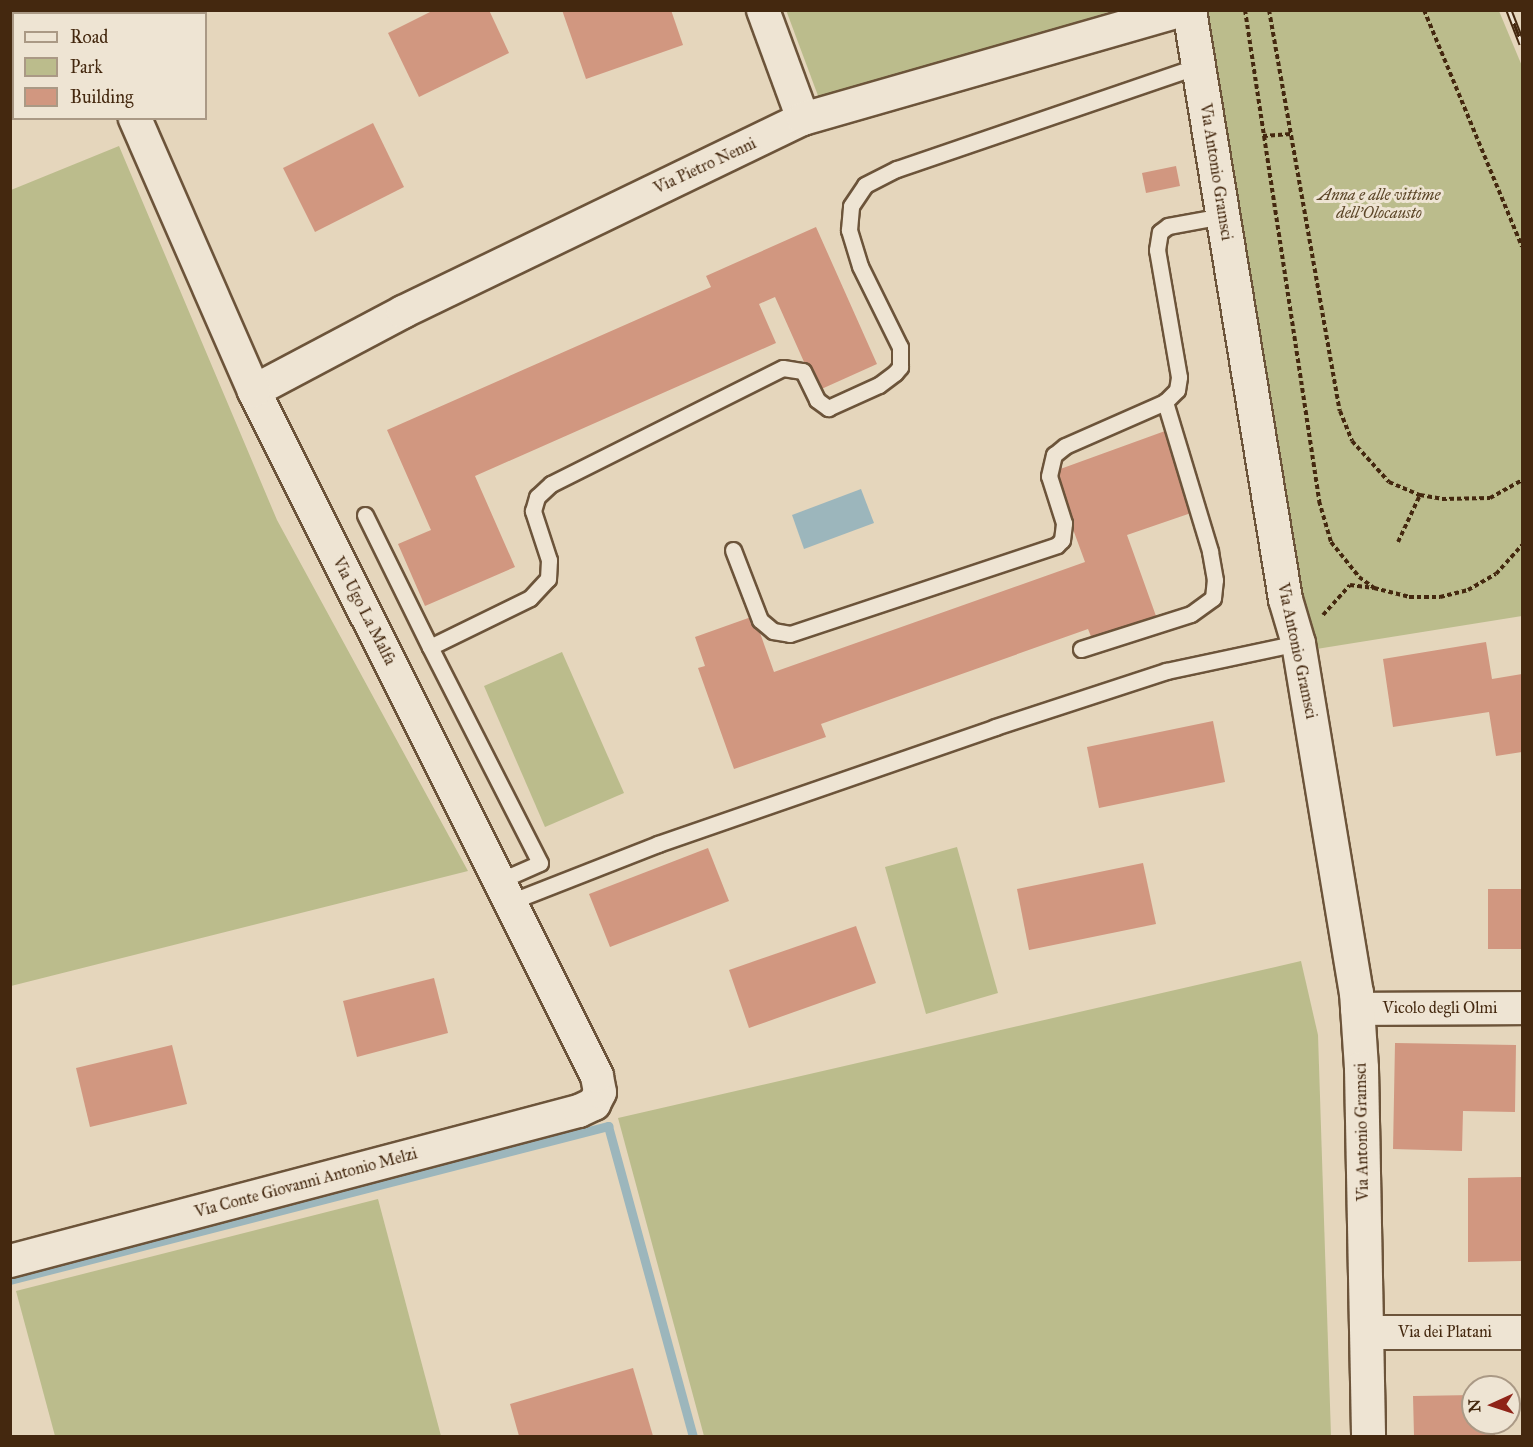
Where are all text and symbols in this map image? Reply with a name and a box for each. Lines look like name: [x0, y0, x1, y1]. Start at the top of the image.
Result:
legend: [12, 12, 207, 120]
text: Road: [70, 26, 108, 48]
text: Park: [70, 56, 103, 78]
text: Building: [70, 86, 133, 108]
street label: Via Antonio Gramsci: [1196, 102, 1236, 242]
street label: Via Pietro Nenni: [651, 134, 759, 198]
park label: Anna e alle vittime dell’Olocausto: [1318, 185, 1440, 223]
street label: Via Ugo La Malfa: [328, 554, 400, 668]
street label: Via Antonio Gramsci: [1273, 581, 1321, 721]
street label: Vicolo degli Olmi: [1383, 998, 1497, 1018]
street label: Via Antonio Gramsci: [1351, 1063, 1373, 1201]
street label: Via Conte Giovanni Antonio Melzi: [193, 1144, 419, 1222]
street label: Via dei Platani: [1398, 1322, 1492, 1342]
north arrow: [1461, 1375, 1521, 1435]
text: N: [1465, 1399, 1484, 1413]

